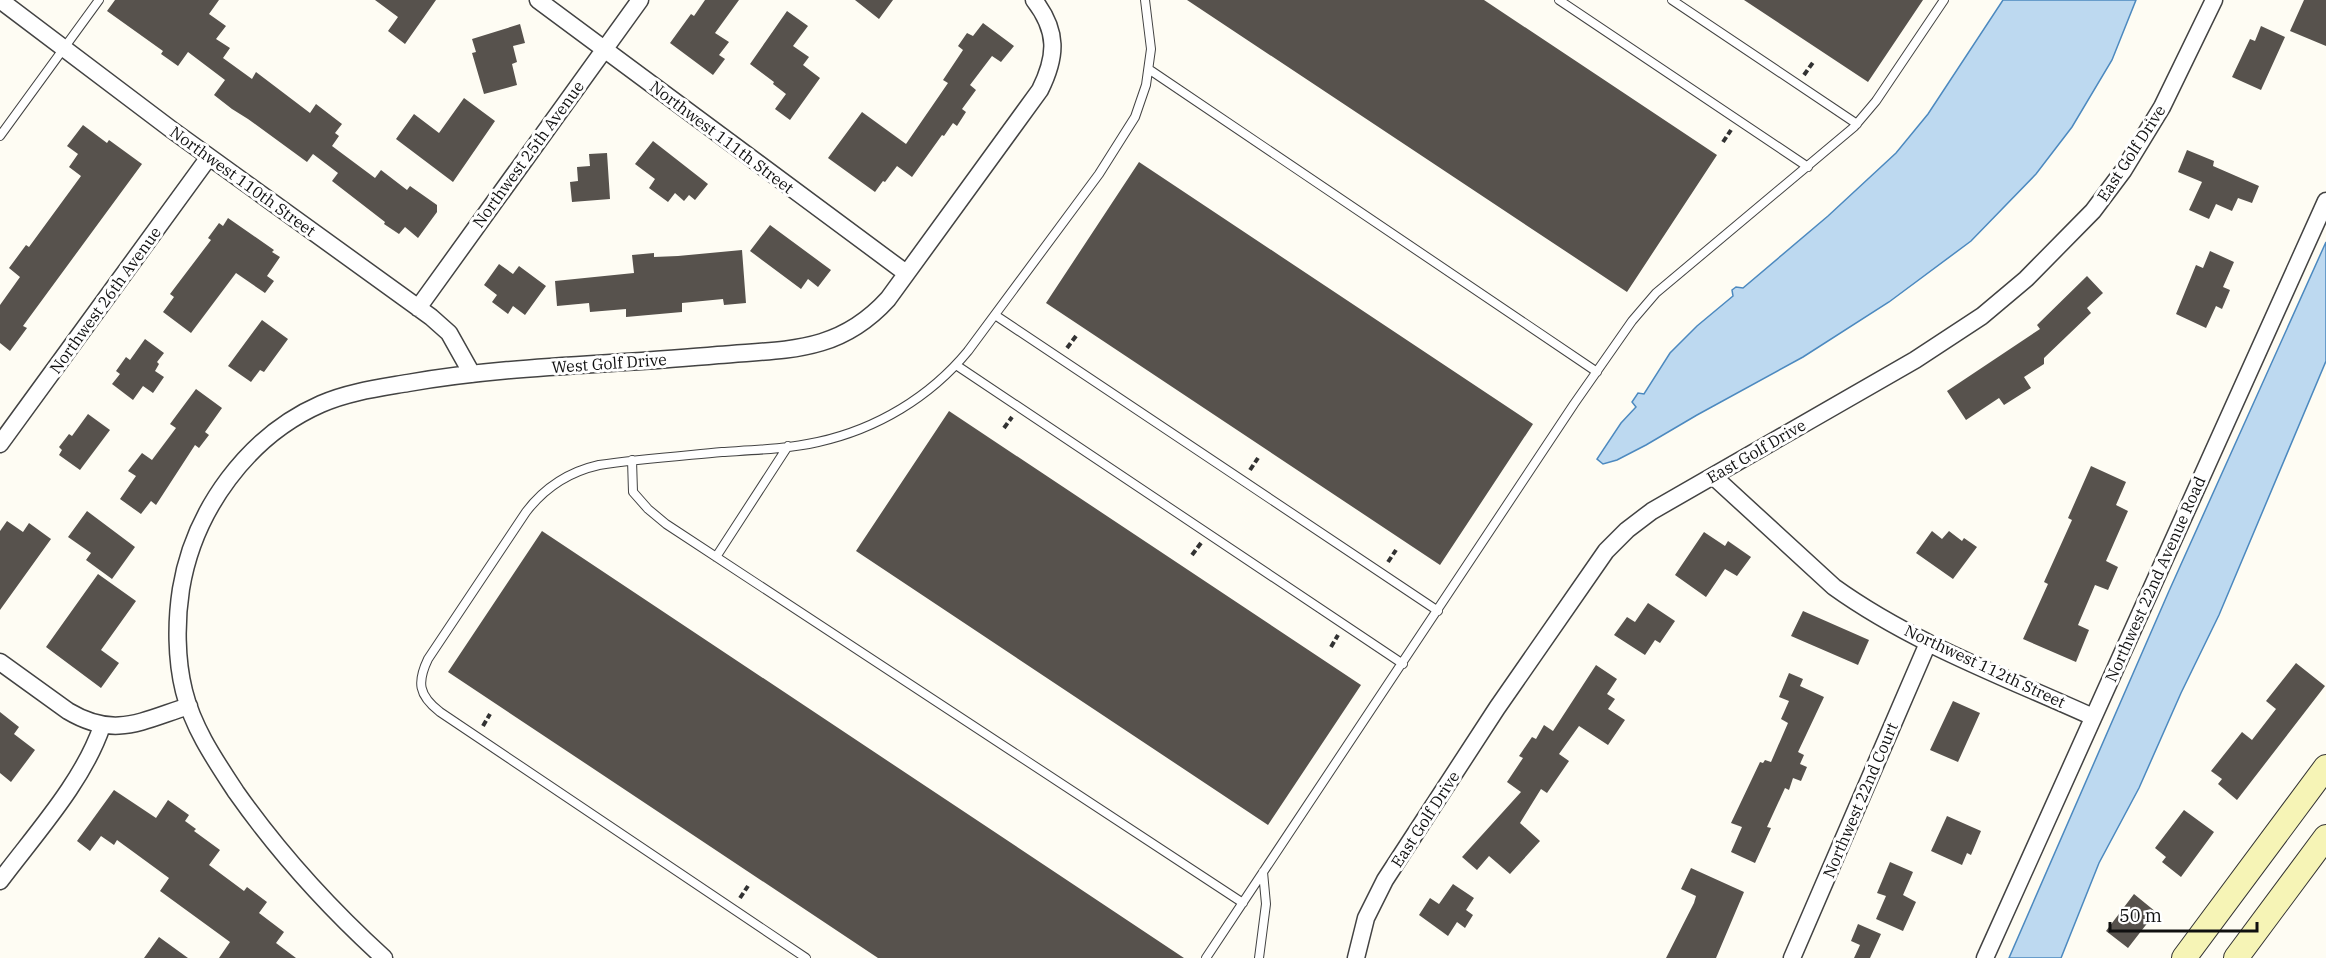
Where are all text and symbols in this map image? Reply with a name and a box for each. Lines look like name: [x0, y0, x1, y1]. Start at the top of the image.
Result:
street label: Northwest 111th Street: [646, 76, 798, 198]
street label: Northwest 25th Avenue: [468, 77, 588, 231]
street label: East Golf Drive: [2092, 101, 2170, 205]
street label: Northwest 110th Street: [166, 121, 320, 241]
street label: Northwest 26th Avenue: [45, 223, 165, 377]
street label: West Golf Drive: [551, 349, 667, 377]
street label: East Golf Drive: [1703, 415, 1809, 487]
street label: Northwest 22nd Avenue Road: [2101, 473, 2210, 685]
street label: Northwest 112th Street: [1901, 620, 2069, 712]
street label: Northwest 22nd Court: [1818, 719, 1902, 881]
street label: East Golf Drive: [1386, 767, 1464, 871]
scale bar: [2110, 895, 2257, 933]
text: 50 m: [2119, 904, 2162, 927]

